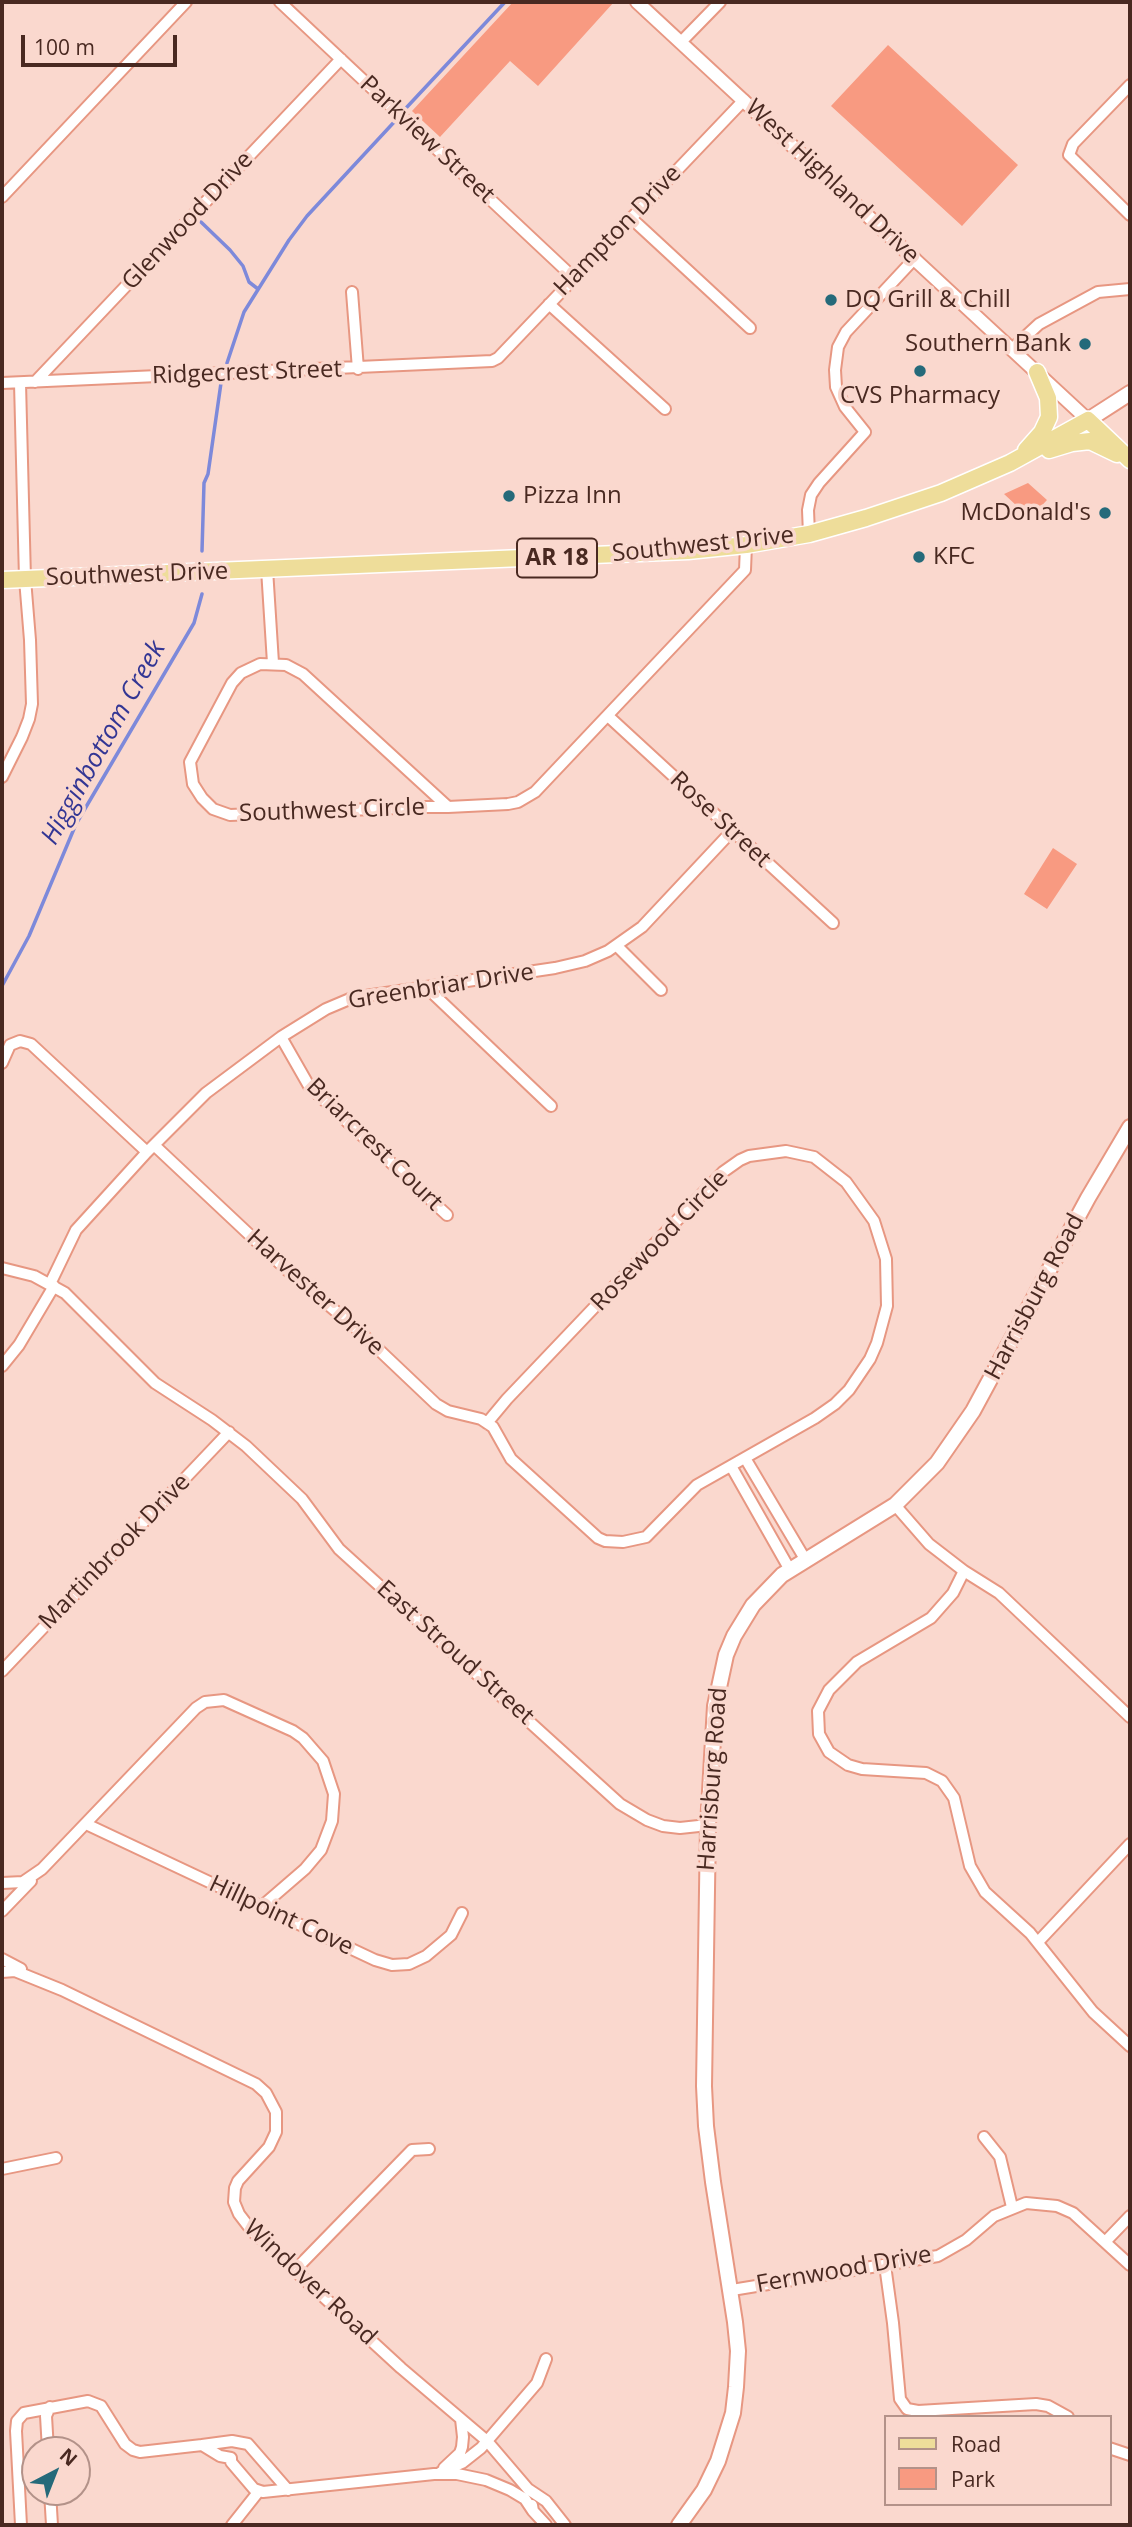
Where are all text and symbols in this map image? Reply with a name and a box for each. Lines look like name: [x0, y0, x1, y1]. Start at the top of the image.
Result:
scale bar: [24, 21, 180, 65]
text: 100 m: [34, 33, 95, 61]
street label: Parkview Street: [354, 70, 500, 210]
street label: West Highland Drive: [739, 94, 925, 270]
street label: Glenwood Drive: [116, 146, 260, 296]
street label: Hampton Drive: [548, 160, 688, 302]
place label: DQ Grill & Chill: [845, 286, 1011, 314]
marker: DQ Grill & Chill: [823, 292, 839, 308]
place label: Southern Bank: [905, 330, 1071, 358]
marker: Southern Bank: [1077, 336, 1093, 352]
street label: Ridgecrest Street: [152, 355, 342, 391]
marker: CVS Pharmacy: [912, 363, 928, 379]
place label: CVS Pharmacy: [840, 382, 1000, 410]
place label: Pizza Inn: [523, 482, 622, 510]
marker: Pizza Inn: [501, 488, 517, 504]
place label: McDonald's: [961, 499, 1091, 527]
marker: McDonald's: [1097, 505, 1113, 521]
street label: Southwest Drive: [611, 521, 795, 569]
road number: AR 18: [517, 538, 597, 578]
place label: KFC: [933, 543, 975, 571]
marker: KFC: [911, 549, 927, 565]
street label: Southwest Drive: [45, 557, 229, 593]
water label: Higginbottom Creek: [35, 636, 173, 850]
street label: Rose Street: [664, 766, 776, 874]
street label: Southwest Circle: [239, 793, 425, 829]
street label: Greenbriar Drive: [346, 958, 536, 1016]
street label: Briarcrest Court: [300, 1073, 448, 1217]
street label: Rosewood Circle: [586, 1165, 734, 1317]
street label: Harrisburg Road: [979, 1209, 1091, 1385]
street label: Harvester Drive: [241, 1224, 389, 1362]
street label: Martinbrook Drive: [33, 1468, 197, 1636]
street label: East Stroud Street: [370, 1575, 540, 1731]
street label: Harrisburg Road: [692, 1686, 734, 1872]
street label: Hillpoint Cove: [204, 1870, 358, 1962]
street label: Windover Road: [238, 2214, 382, 2352]
street label: Fernwood Drive: [754, 2240, 934, 2300]
legend: [884, 2415, 1111, 2506]
text: Road: [951, 2430, 1001, 2458]
north arrow: [21, 2436, 91, 2506]
text: N: [54, 2442, 83, 2472]
text: Park: [951, 2465, 995, 2493]

